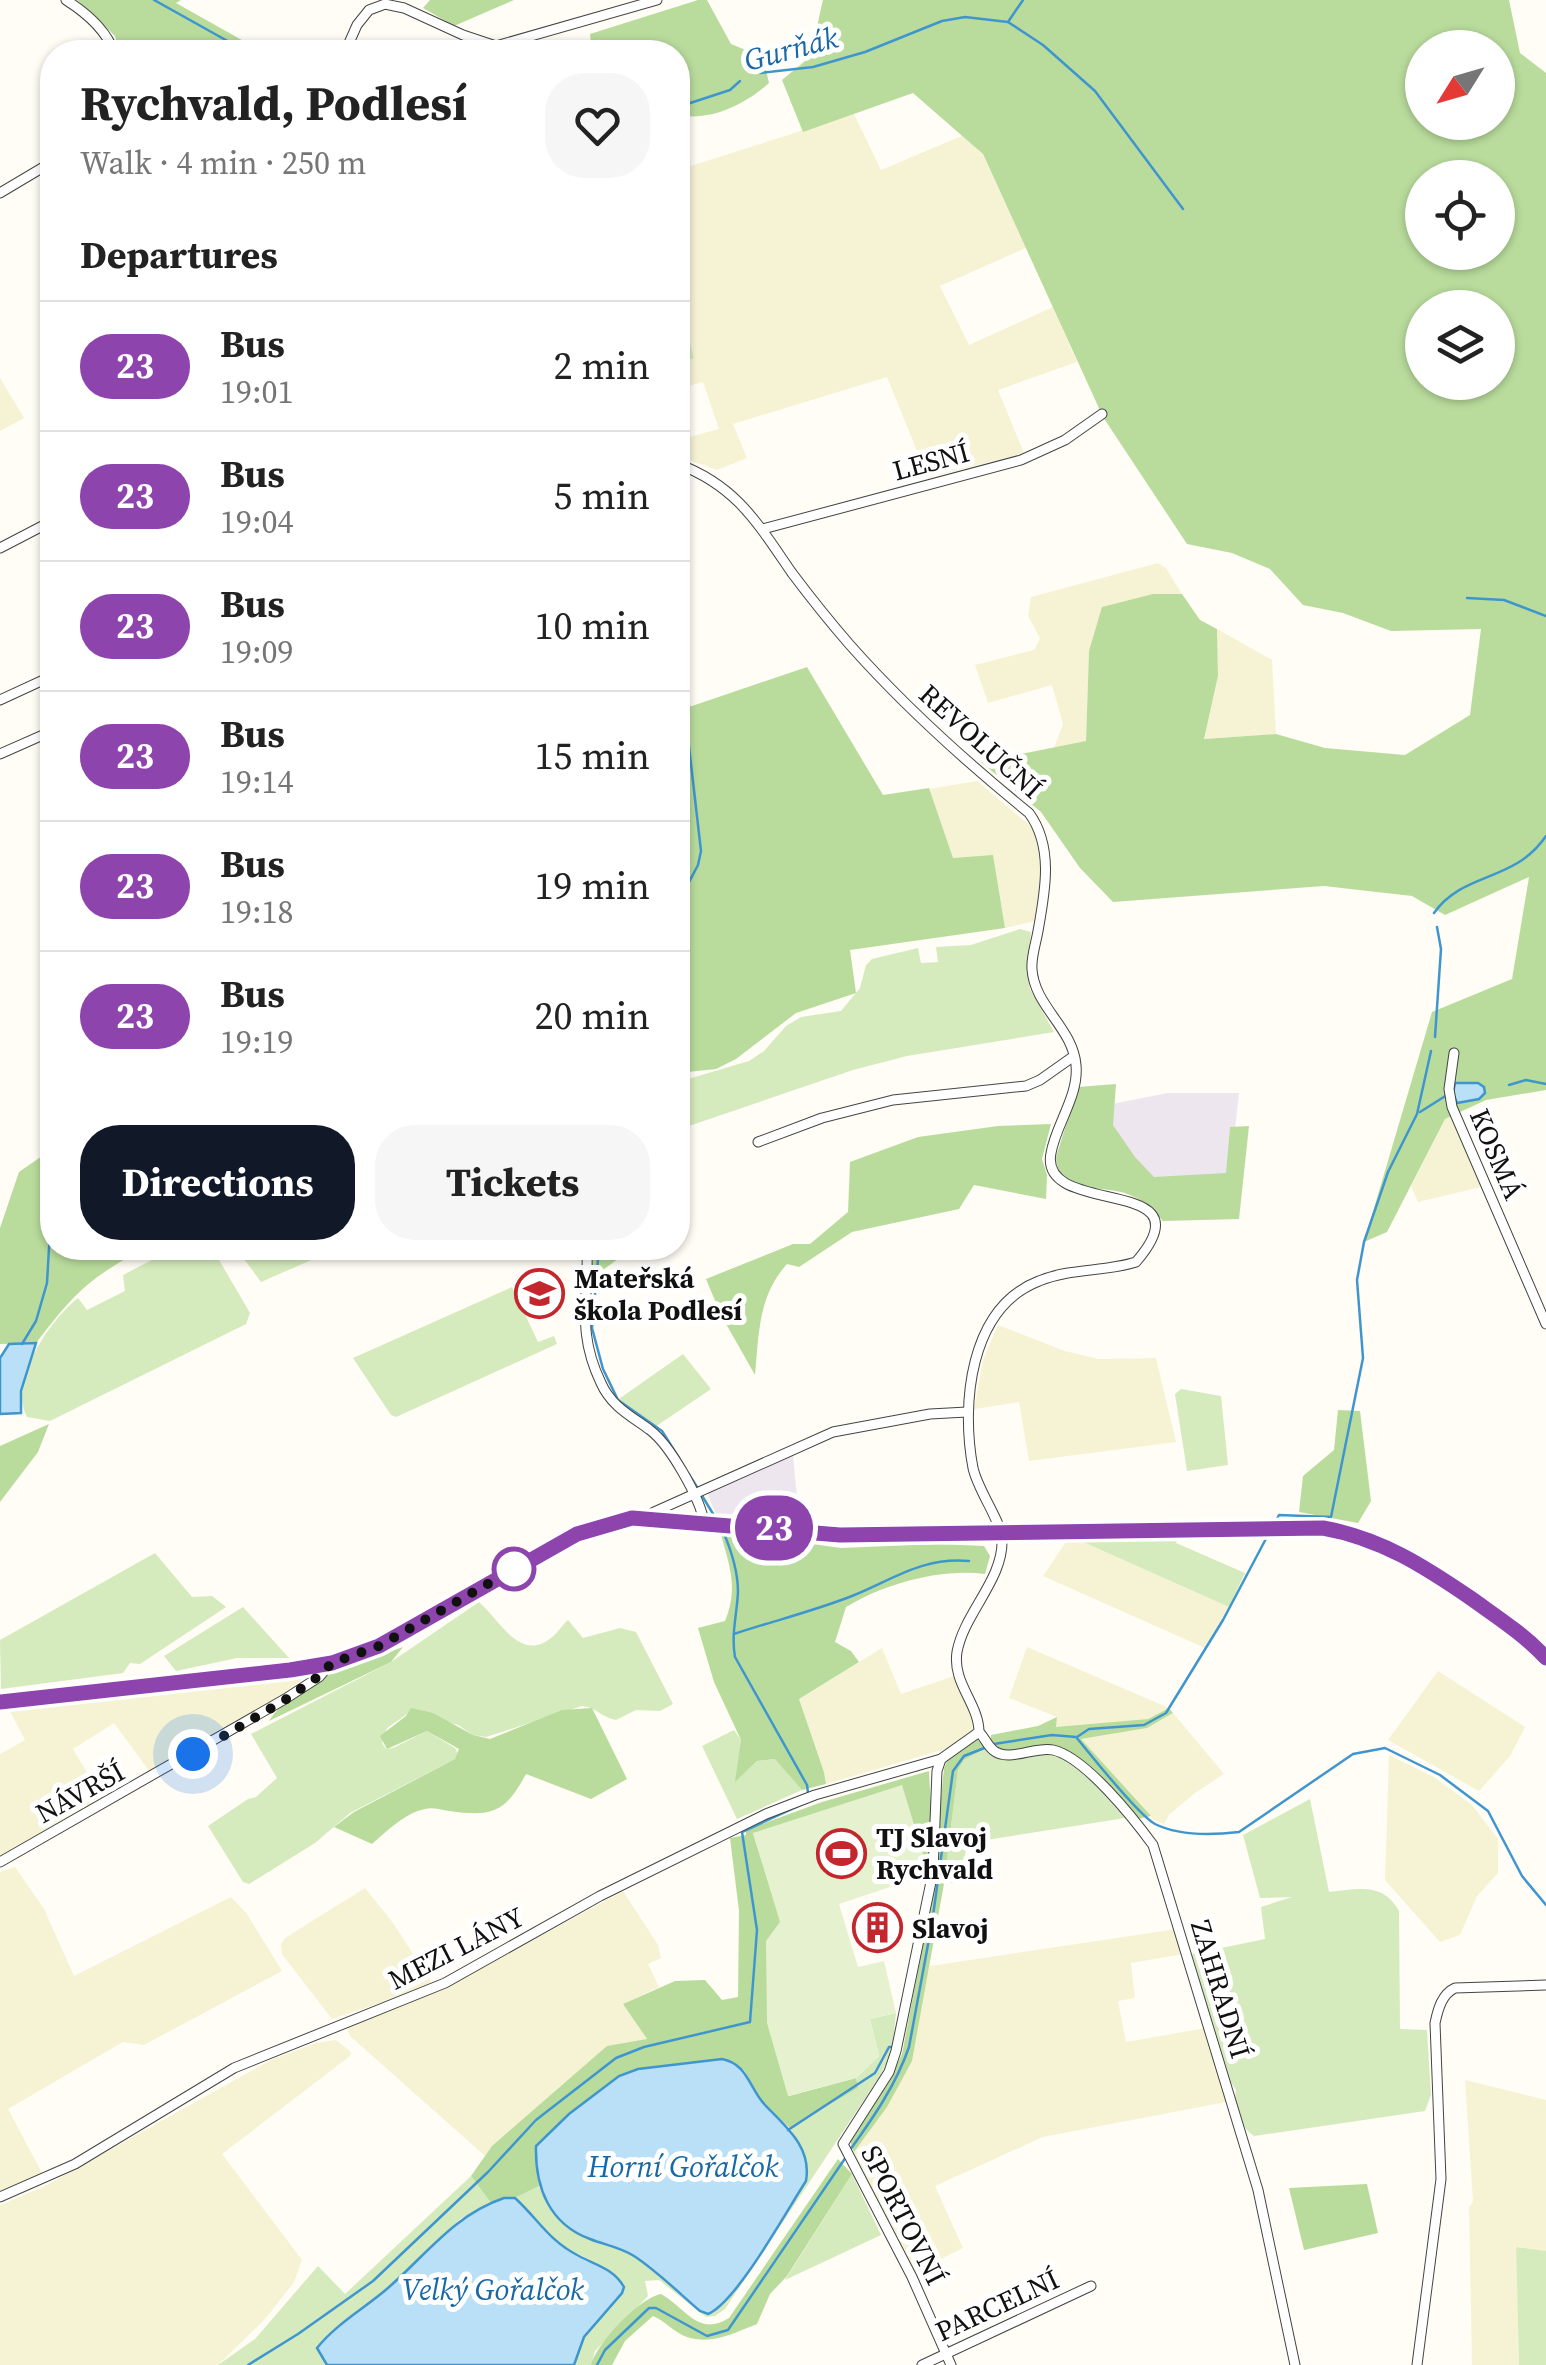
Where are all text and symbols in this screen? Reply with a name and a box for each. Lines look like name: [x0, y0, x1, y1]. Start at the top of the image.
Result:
water label: Gurňák: [739, 16, 843, 81]
north arrow: [1405, 30, 1515, 140]
map controls: [1405, 30, 1515, 400]
text: Rychvald, Podlesí: [80, 70, 467, 136]
button: heart: [545, 73, 650, 178]
text: Walk · 4 min · 250 m: [80, 141, 366, 185]
button: locate: [1405, 160, 1515, 270]
text: Departures: [80, 229, 278, 281]
button: layers: [1405, 290, 1515, 400]
text: Bus: [220, 318, 285, 370]
text: 2 min: [554, 340, 650, 392]
text: 23: [116, 342, 154, 390]
text: 19:01: [220, 370, 294, 414]
street label: LESNÍ: [889, 433, 973, 489]
text: Bus: [220, 448, 285, 500]
text: 5 min: [554, 470, 650, 522]
text: 23: [116, 472, 154, 520]
text: 19:04: [220, 500, 294, 544]
text: Bus: [220, 578, 285, 630]
text: 10 min: [535, 600, 650, 652]
text: 23: [116, 602, 154, 650]
text: 19:09: [220, 630, 294, 674]
street label: REVOLUČNÍ: [911, 675, 1051, 807]
text: Bus: [220, 708, 285, 760]
text: 15 min: [535, 730, 650, 782]
text: 23: [116, 732, 154, 780]
text: 19:14: [220, 760, 294, 804]
text: Bus: [220, 838, 285, 890]
text: 19 min: [535, 860, 650, 912]
text: 23: [116, 862, 154, 910]
text: 19:18: [220, 890, 294, 934]
text: Bus: [220, 968, 285, 1020]
text: 20 min: [535, 990, 650, 1042]
text: 23: [116, 992, 154, 1040]
text: 19:19: [220, 1020, 294, 1064]
street label: KOSMÁ: [1461, 1103, 1533, 1206]
button: Directions: [80, 1125, 355, 1240]
button: Tickets: [375, 1125, 650, 1240]
place label: Mateřská škola Podlesí: [574, 1259, 742, 1329]
school or university icon: Mateřská škola Podlesí: [513, 1268, 565, 1320]
line badge: 23: [729, 1496, 819, 1560]
text: 23: [755, 1504, 793, 1552]
unlabelled marker: [493, 1548, 535, 1590]
your location: [168, 1729, 218, 1779]
street label: NÁVRŠÍ: [29, 1752, 131, 1832]
place label: TJ Slavoj Rychvald: [876, 1818, 994, 1888]
sports icon: TJ Slavoj Rychvald: [815, 1827, 867, 1879]
street label: MEZI LÁNY: [382, 1897, 531, 1998]
building icon: Slavoj: [851, 1902, 903, 1954]
place label: Slavoj: [912, 1909, 989, 1947]
street label: ZAHRADNÍ: [1182, 1915, 1260, 2063]
street label: SPORTOVNÍ: [853, 2139, 955, 2291]
water label: Horní Gořalčok: [587, 2146, 779, 2187]
street label: PARCELNÍ: [929, 2260, 1065, 2350]
water label: Velký Gořalčok: [402, 2269, 585, 2310]

